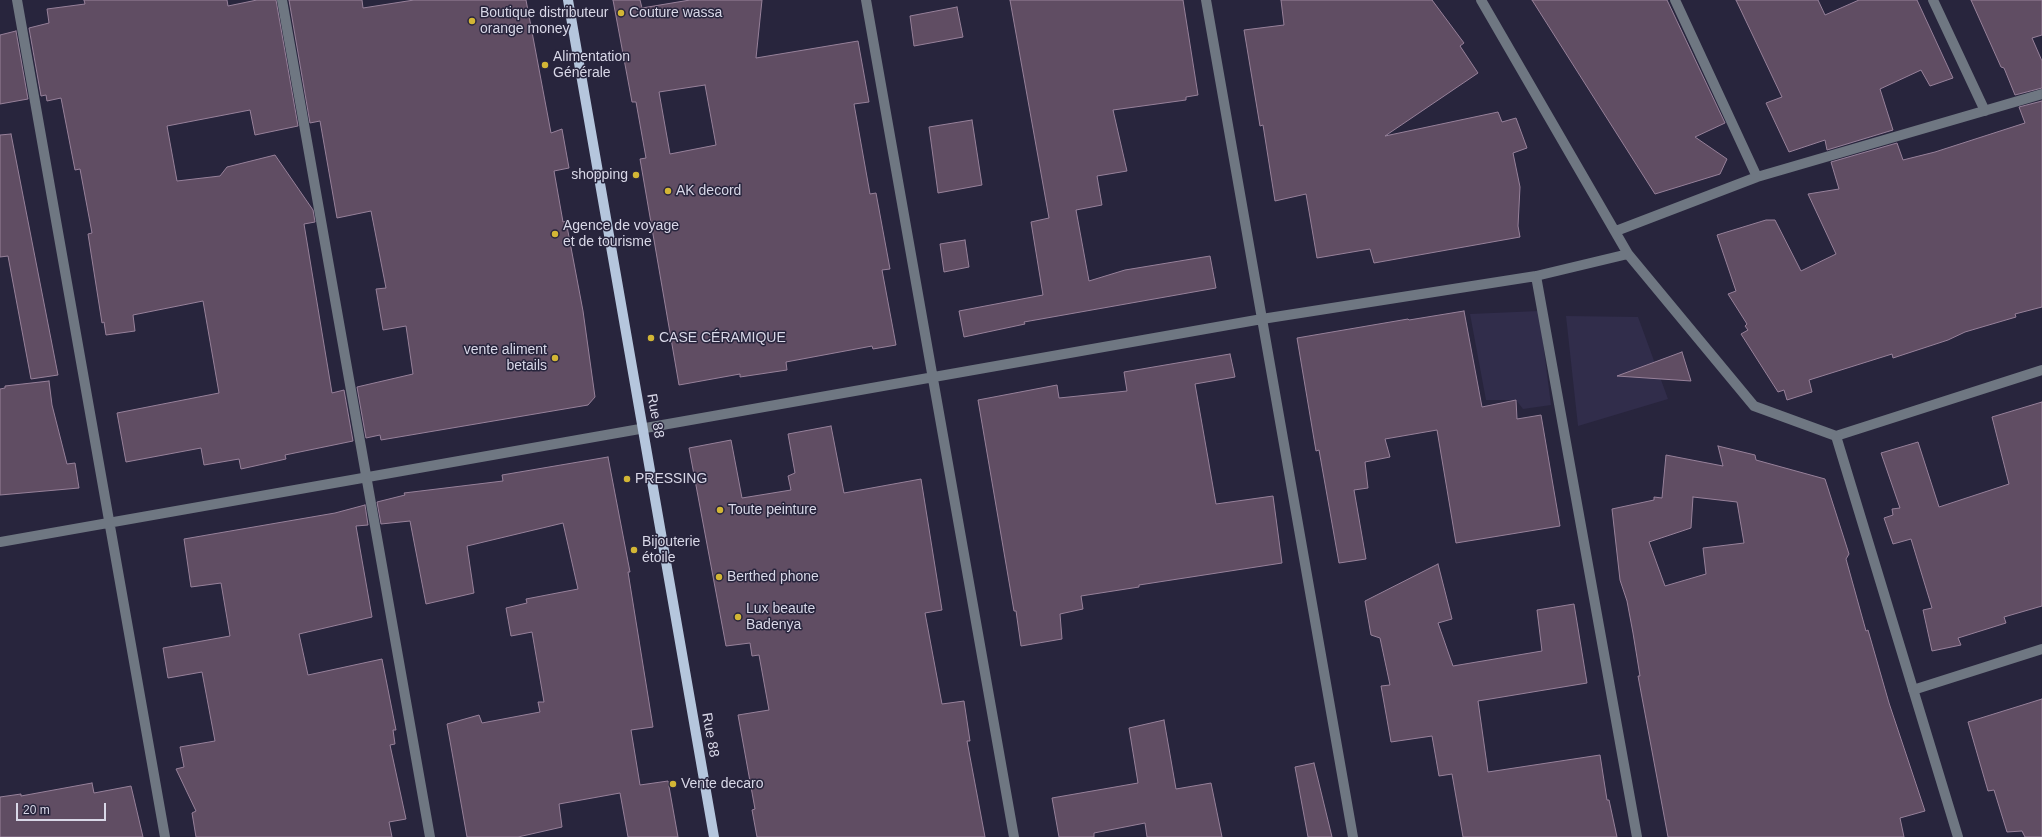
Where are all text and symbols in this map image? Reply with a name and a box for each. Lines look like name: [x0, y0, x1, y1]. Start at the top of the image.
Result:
place label: Boutique distributeur orange money: [480, 5, 608, 38]
place label: Couture wassa: [629, 5, 722, 21]
marker: Couture wassa: [616, 8, 626, 18]
marker: Boutique distributeur orange money: [467, 16, 477, 26]
place label: Alimentation Générale: [553, 49, 630, 82]
marker: Alimentation Générale: [540, 60, 550, 70]
place label: shopping: [571, 167, 628, 183]
marker: shopping: [631, 170, 641, 180]
place label: AK decord: [676, 183, 741, 199]
marker: AK decord: [663, 186, 673, 196]
place label: Agence de voyage et de tourisme: [563, 218, 679, 250]
marker: Agence de voyage et de tourisme: [550, 229, 560, 239]
place label: CASE CÉRAMIQUE: [659, 330, 786, 346]
marker: CASE CÉRAMIQUE: [646, 333, 656, 343]
place label: vente aliment betails: [464, 342, 547, 374]
marker: vente aliment betails: [550, 353, 560, 363]
street label: Rue 88: [643, 392, 667, 440]
place label: PRESSING: [635, 471, 707, 487]
marker: PRESSING: [622, 474, 632, 484]
place label: Toute peinture: [728, 502, 817, 518]
marker: Toute peinture: [715, 505, 725, 515]
place label: Bijouterie étoile: [642, 534, 700, 566]
marker: Bijouterie étoile: [629, 545, 639, 555]
place label: Berthed phone: [727, 569, 819, 585]
marker: Berthed phone: [714, 572, 724, 582]
place label: Lux beaute Badenya: [746, 601, 815, 634]
marker: Lux beaute Badenya: [733, 612, 743, 622]
street label: Rue 88: [698, 711, 722, 759]
place label: Vente decaro: [681, 776, 764, 792]
marker: Vente decaro: [668, 779, 678, 789]
scale bar: [18, 795, 108, 821]
text: 20 m: [23, 803, 50, 817]

